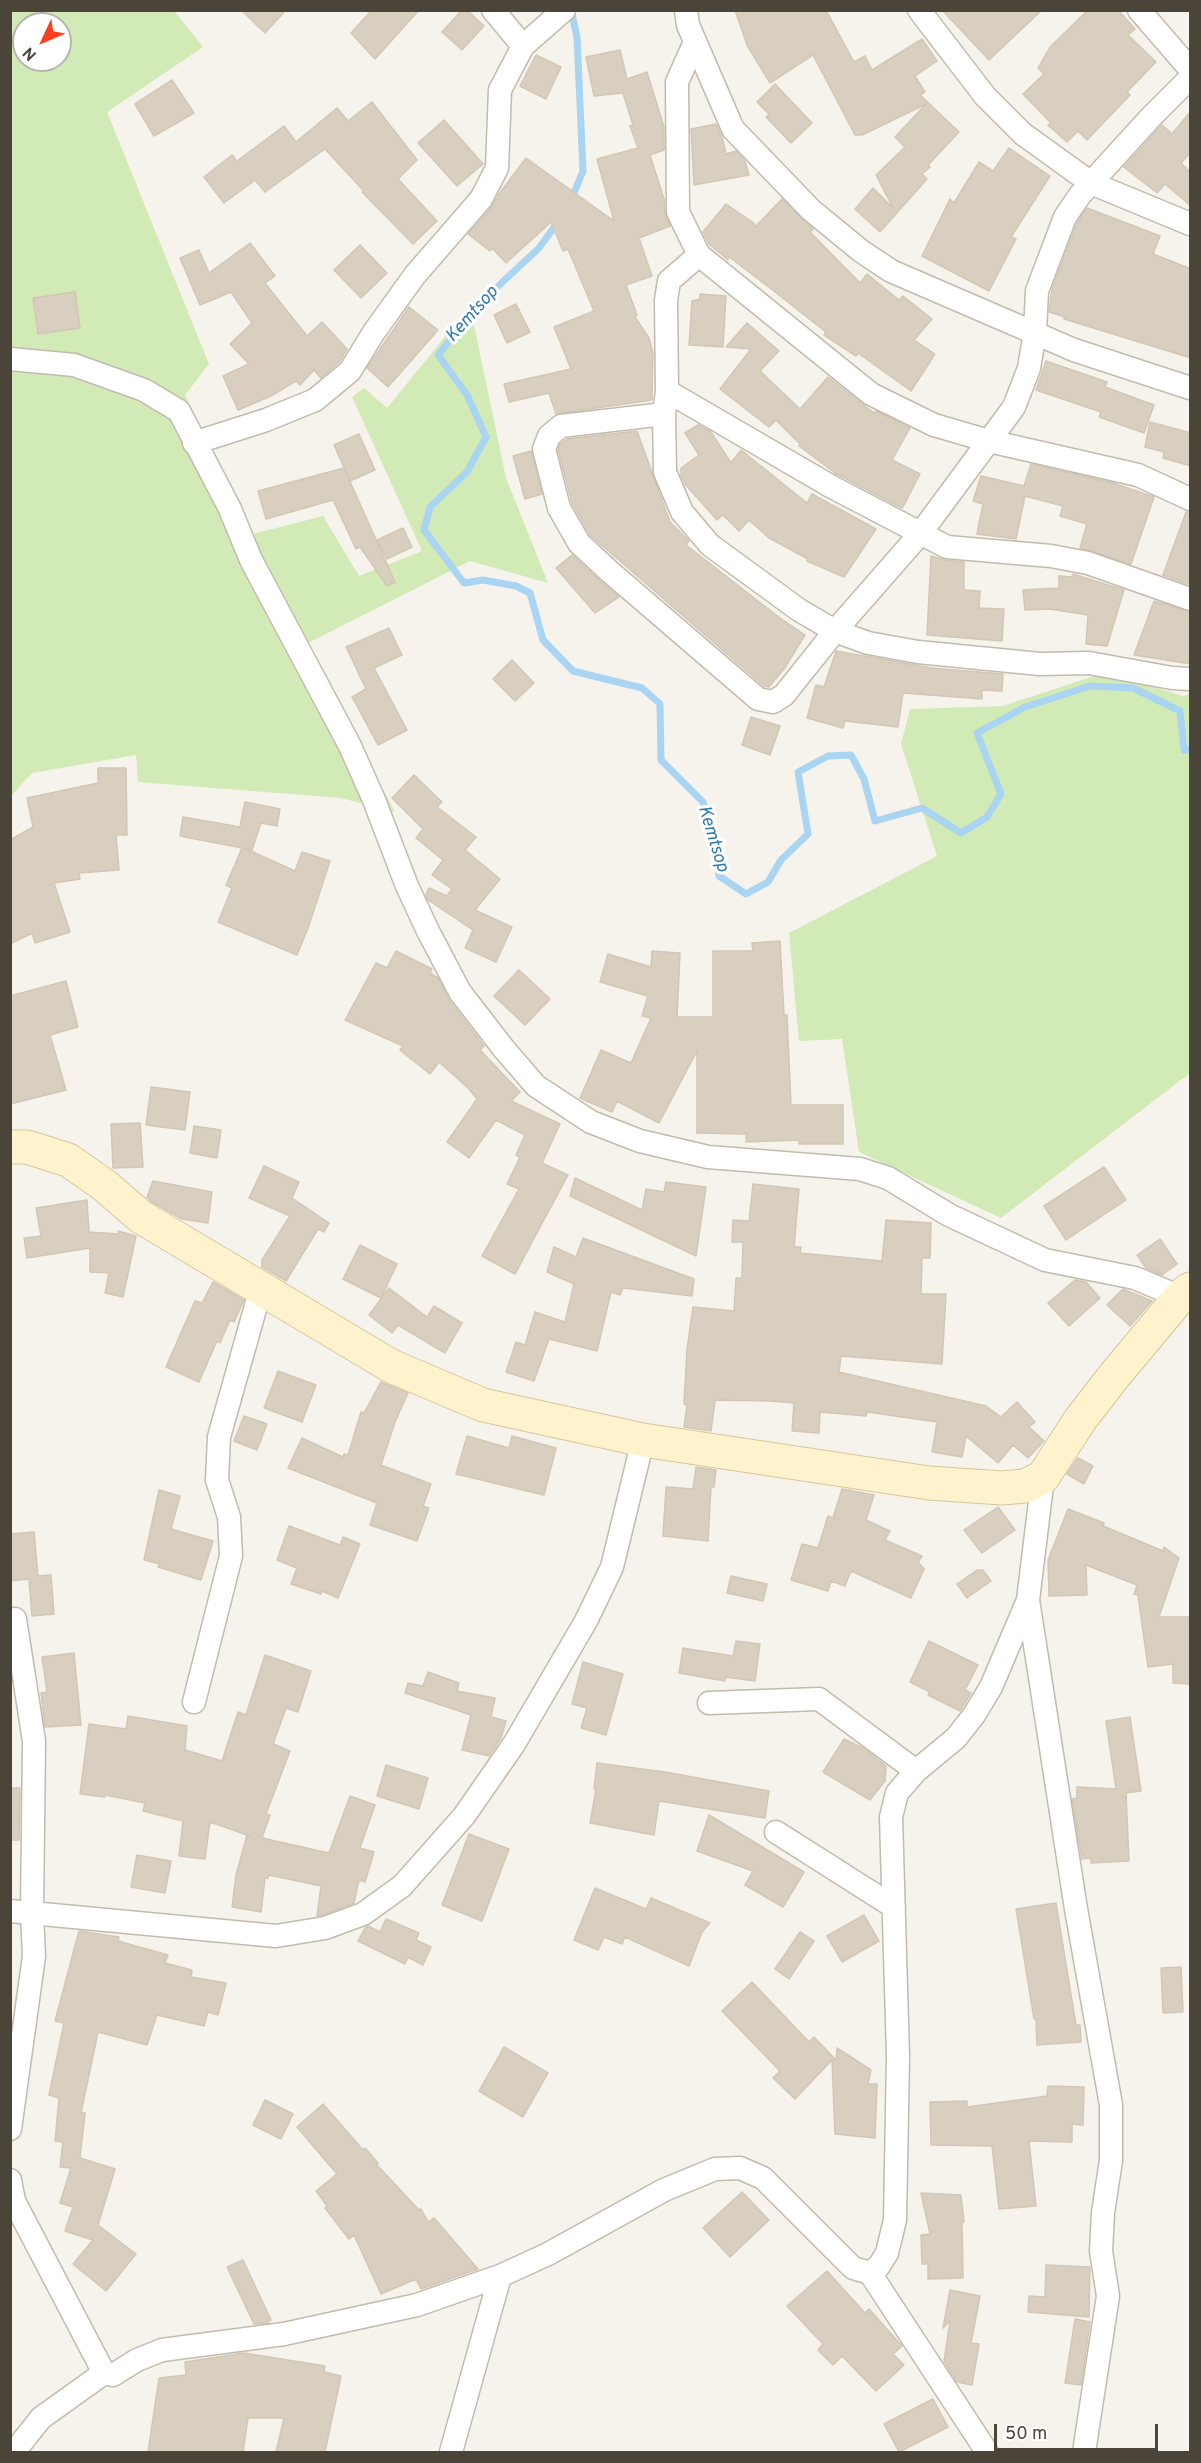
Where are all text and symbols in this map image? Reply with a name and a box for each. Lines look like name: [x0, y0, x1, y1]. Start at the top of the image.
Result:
north arrow: [12, 12, 72, 72]
text: N: [19, 42, 42, 64]
water label: Kemtsop: [442, 282, 504, 348]
water label: Kemtsop: [692, 803, 732, 875]
scale bar: [997, 2412, 1160, 2450]
text: 50 m: [1005, 2423, 1047, 2446]

